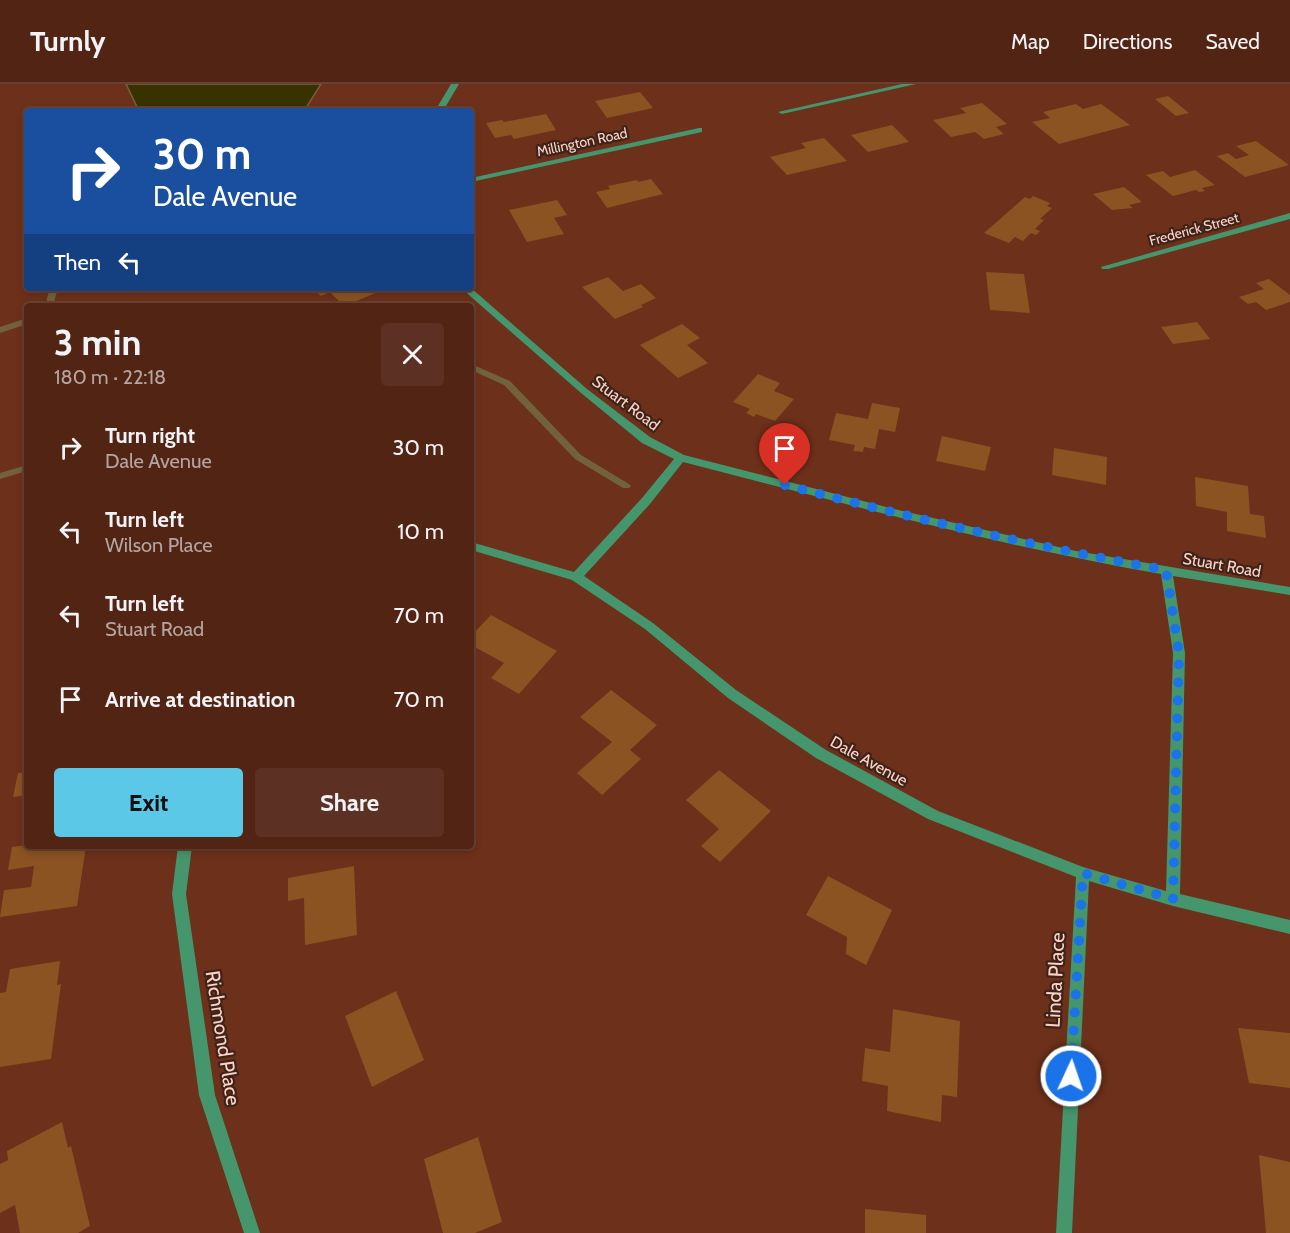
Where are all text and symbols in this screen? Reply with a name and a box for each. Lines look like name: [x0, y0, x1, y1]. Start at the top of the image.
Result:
text: Turnly: [30, 24, 106, 58]
text: Map: [1011, 29, 1050, 54]
text: Directions: [1083, 29, 1172, 54]
text: Saved: [1205, 29, 1260, 54]
street label: Millington Road: [535, 124, 629, 160]
text: 30 m: [153, 128, 251, 180]
icon: right: [54, 132, 132, 210]
text: Dale Avenue: [153, 180, 297, 213]
street label: Frederick Street: [1147, 208, 1241, 250]
icon: left: [113, 246, 146, 279]
text: Then: [54, 249, 101, 276]
text: 3 min: [54, 320, 141, 364]
button: close: [381, 323, 444, 386]
text: 180 m · 22:18: [54, 365, 166, 389]
street label: Stuart Road: [589, 372, 663, 434]
text: Turn right: [105, 422, 195, 449]
pin: [759, 423, 810, 485]
icon: right: [54, 431, 87, 464]
icon: arrive: [768, 432, 801, 465]
text: 30 m: [392, 434, 444, 461]
text: Dale Avenue: [105, 449, 212, 473]
text: Turn left: [105, 506, 184, 533]
icon: left: [54, 515, 87, 548]
text: 10 m: [397, 518, 444, 545]
text: Wilson Place: [105, 533, 213, 557]
street label: Stuart Road: [1181, 549, 1263, 581]
text: Turn left: [105, 590, 184, 617]
icon: left: [54, 599, 87, 632]
text: 70 m: [394, 602, 444, 629]
text: Stuart Road: [105, 617, 204, 641]
icon: arrive: [54, 683, 87, 716]
text: Arrive at destination: [105, 686, 295, 713]
text: 70 m: [394, 686, 444, 713]
street label: Dale Avenue: [827, 732, 911, 790]
button: Exit: [54, 768, 243, 837]
button: Share: [255, 768, 444, 837]
street label: Linda Place: [1041, 932, 1069, 1028]
street label: Richmond Place: [200, 969, 246, 1107]
position arrow: [1039, 1044, 1103, 1108]

